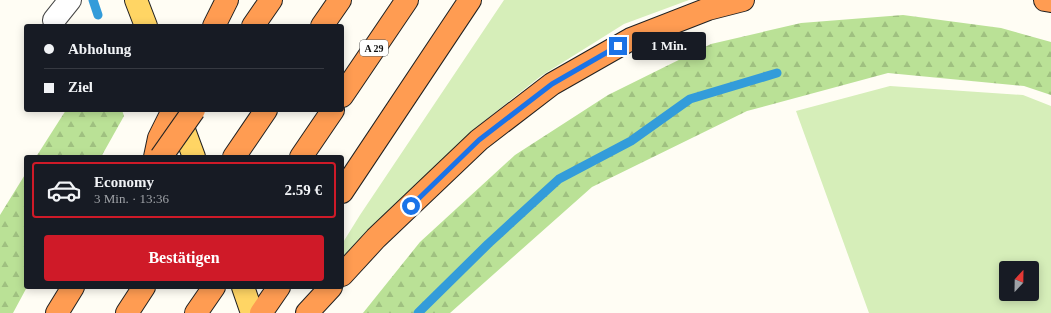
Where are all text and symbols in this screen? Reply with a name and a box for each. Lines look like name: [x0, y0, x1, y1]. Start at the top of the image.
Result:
callout: 1 Min.: [632, 32, 706, 60]
route end: [609, 37, 627, 55]
text: 1 Min.: [651, 38, 687, 53]
road number: A 29: [360, 40, 388, 56]
text: Abholung: [68, 41, 131, 57]
text: Ziel: [68, 79, 93, 95]
icon: car: [46, 172, 82, 208]
text: Economy: [94, 174, 154, 190]
text: 2.59 €: [285, 182, 322, 198]
text: 3 Min. · 13:36: [94, 191, 169, 206]
route start: [402, 197, 420, 215]
button: Bestätigen: [44, 235, 324, 281]
north arrow: [999, 261, 1039, 301]
map controls: [999, 261, 1039, 301]

